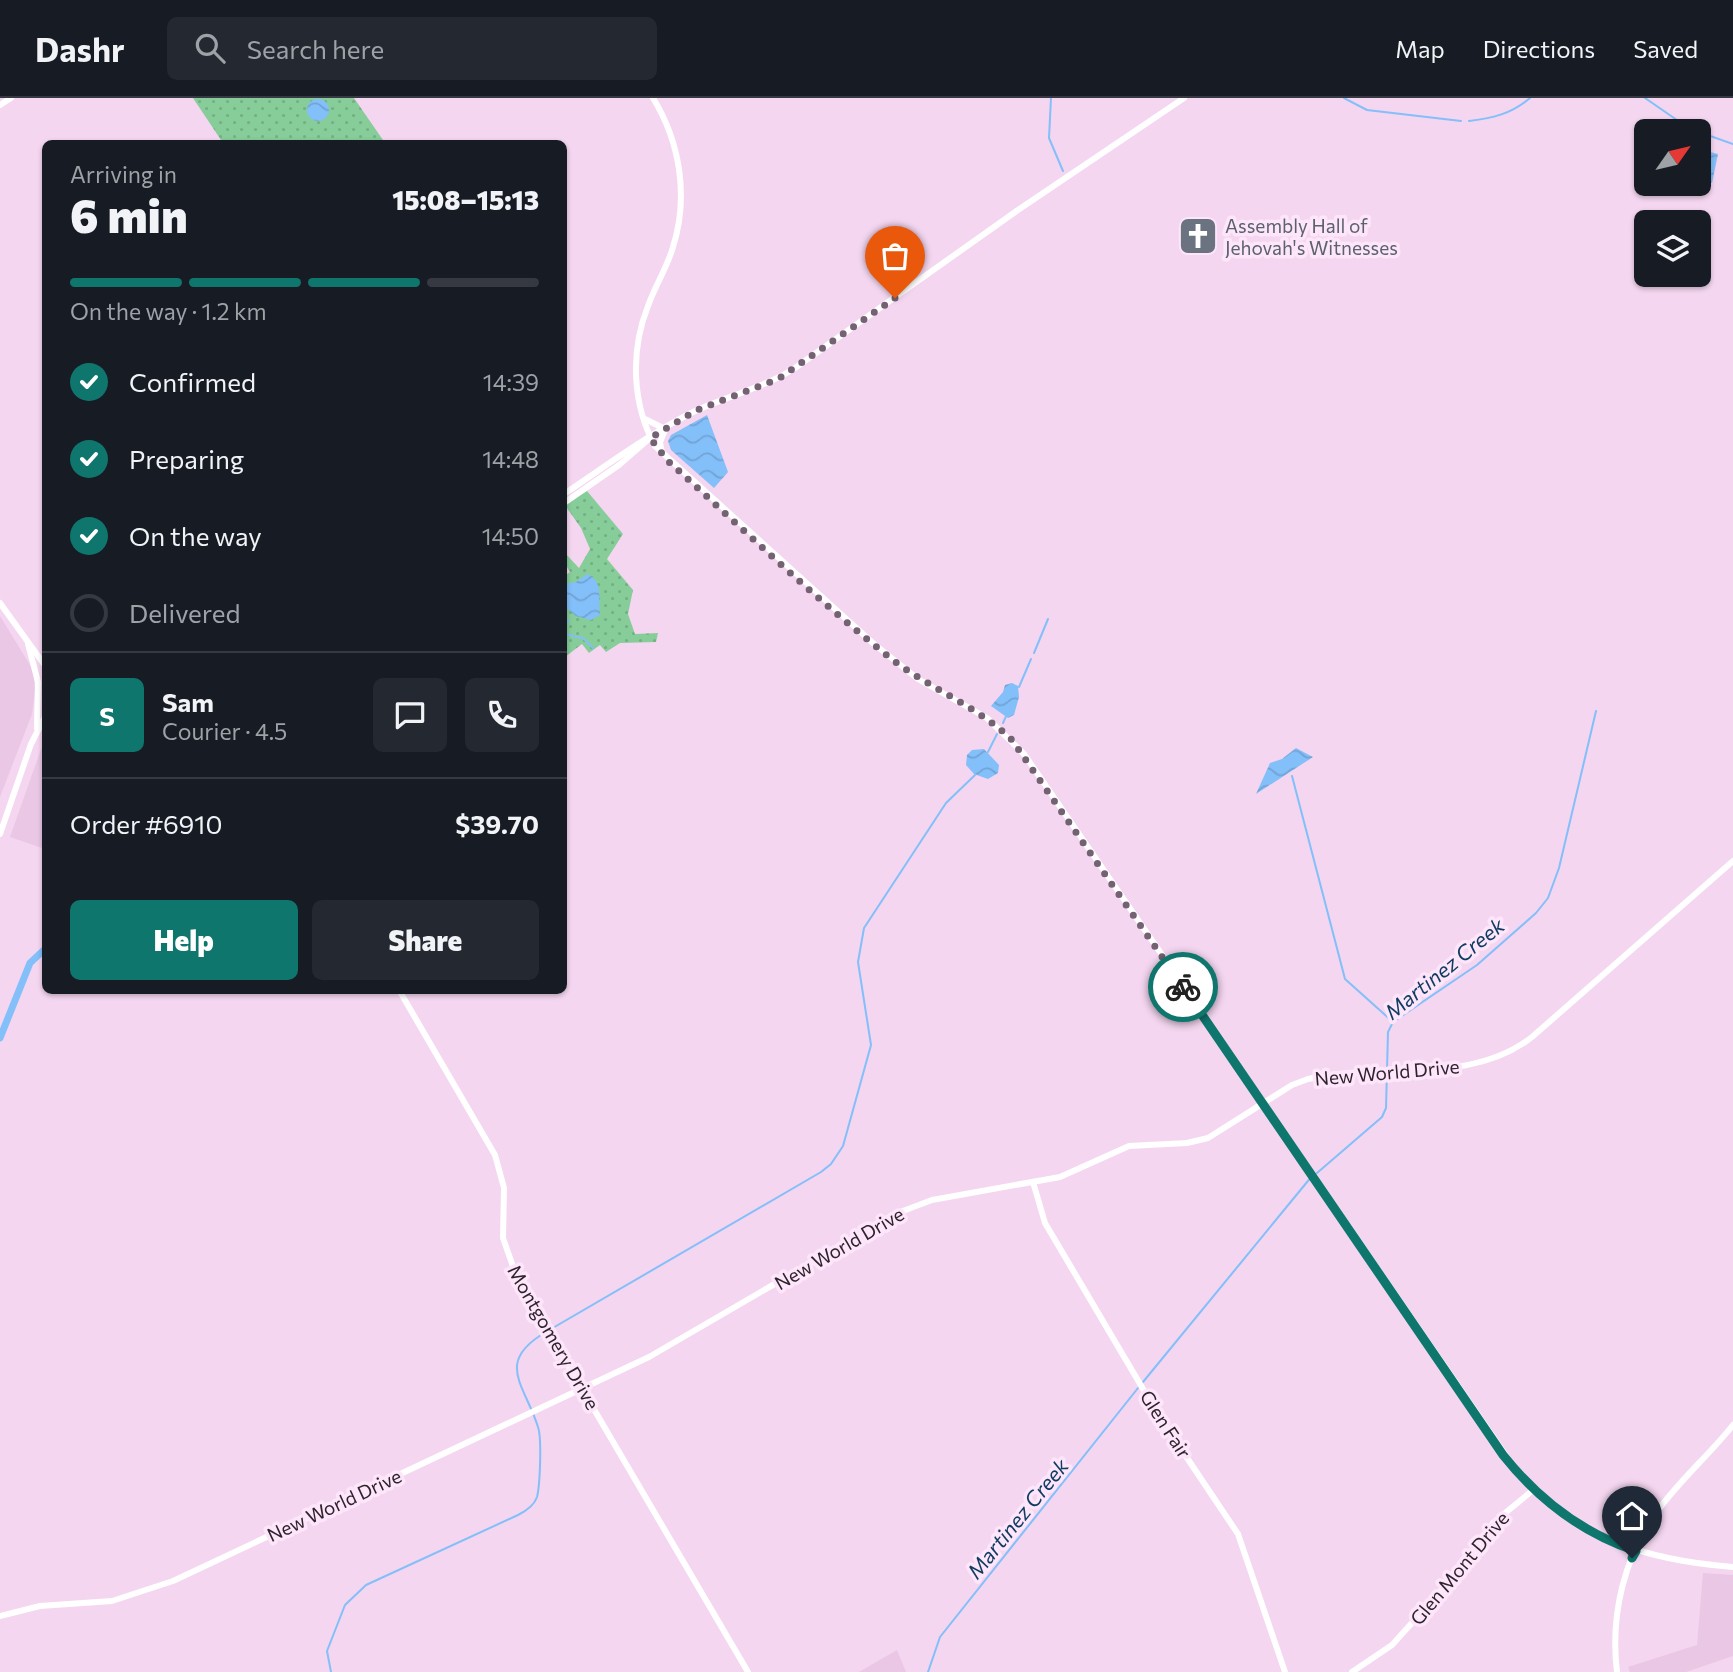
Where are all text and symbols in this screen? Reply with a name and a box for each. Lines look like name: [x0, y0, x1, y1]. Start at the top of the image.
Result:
search box: [167, 17, 657, 80]
text: Dashr: [35, 28, 125, 69]
icon: search: [191, 29, 229, 67]
text: Search here: [247, 33, 384, 64]
text: Map: [1395, 34, 1445, 63]
text: Directions: [1483, 34, 1595, 63]
text: Saved: [1633, 34, 1698, 63]
north arrow: [1634, 119, 1712, 196]
map controls: [1634, 119, 1711, 287]
text: Arriving in: [70, 160, 177, 188]
text: 15:08–15:13: [392, 184, 539, 215]
text: 6 min: [70, 186, 188, 242]
button: layers: [1634, 210, 1711, 287]
place label: Assembly Hall of Jehovah's Witnesses: [1225, 214, 1398, 259]
church icon: Assembly Hall of Jehovah's Witnesses: [1177, 215, 1219, 257]
pin: [865, 226, 925, 298]
icon: bag: [876, 237, 914, 275]
text: On the way · 1.2 km: [70, 297, 267, 325]
icon: check: [70, 363, 108, 401]
text: Confirmed: [129, 366, 256, 397]
text: 14:39: [483, 368, 539, 396]
icon: check: [70, 440, 108, 478]
text: Preparing: [129, 443, 244, 474]
text: 14:48: [482, 445, 539, 473]
icon: check: [70, 517, 108, 555]
text: On the way: [129, 520, 262, 551]
text: 14:50: [482, 522, 539, 550]
text: Delivered: [129, 597, 240, 628]
button: chat: [373, 678, 447, 752]
button: phone: [465, 678, 539, 752]
text: Sam: [162, 686, 214, 717]
text: S: [99, 700, 115, 731]
text: Courier · 4.5: [162, 717, 287, 745]
text: Order #6910: [70, 808, 222, 839]
text: $39.70: [455, 808, 539, 839]
button: Help: [70, 900, 298, 980]
button: Share: [312, 900, 539, 980]
water label: Martinez Creek: [1379, 912, 1509, 1024]
courier: [1148, 952, 1218, 1022]
icon: bike: [1164, 968, 1202, 1006]
street label: New World Drive: [1314, 1054, 1460, 1090]
street label: New World Drive: [770, 1202, 908, 1294]
street label: Montgomery Drive: [503, 1261, 605, 1413]
street label: Glen Fair: [1136, 1386, 1197, 1463]
water label: Martinez Creek: [961, 1453, 1073, 1583]
street label: New World Drive: [263, 1464, 405, 1546]
pin: [1602, 1486, 1662, 1558]
icon: home: [1613, 1497, 1651, 1535]
street label: Glen Mont Drive: [1405, 1507, 1513, 1629]

